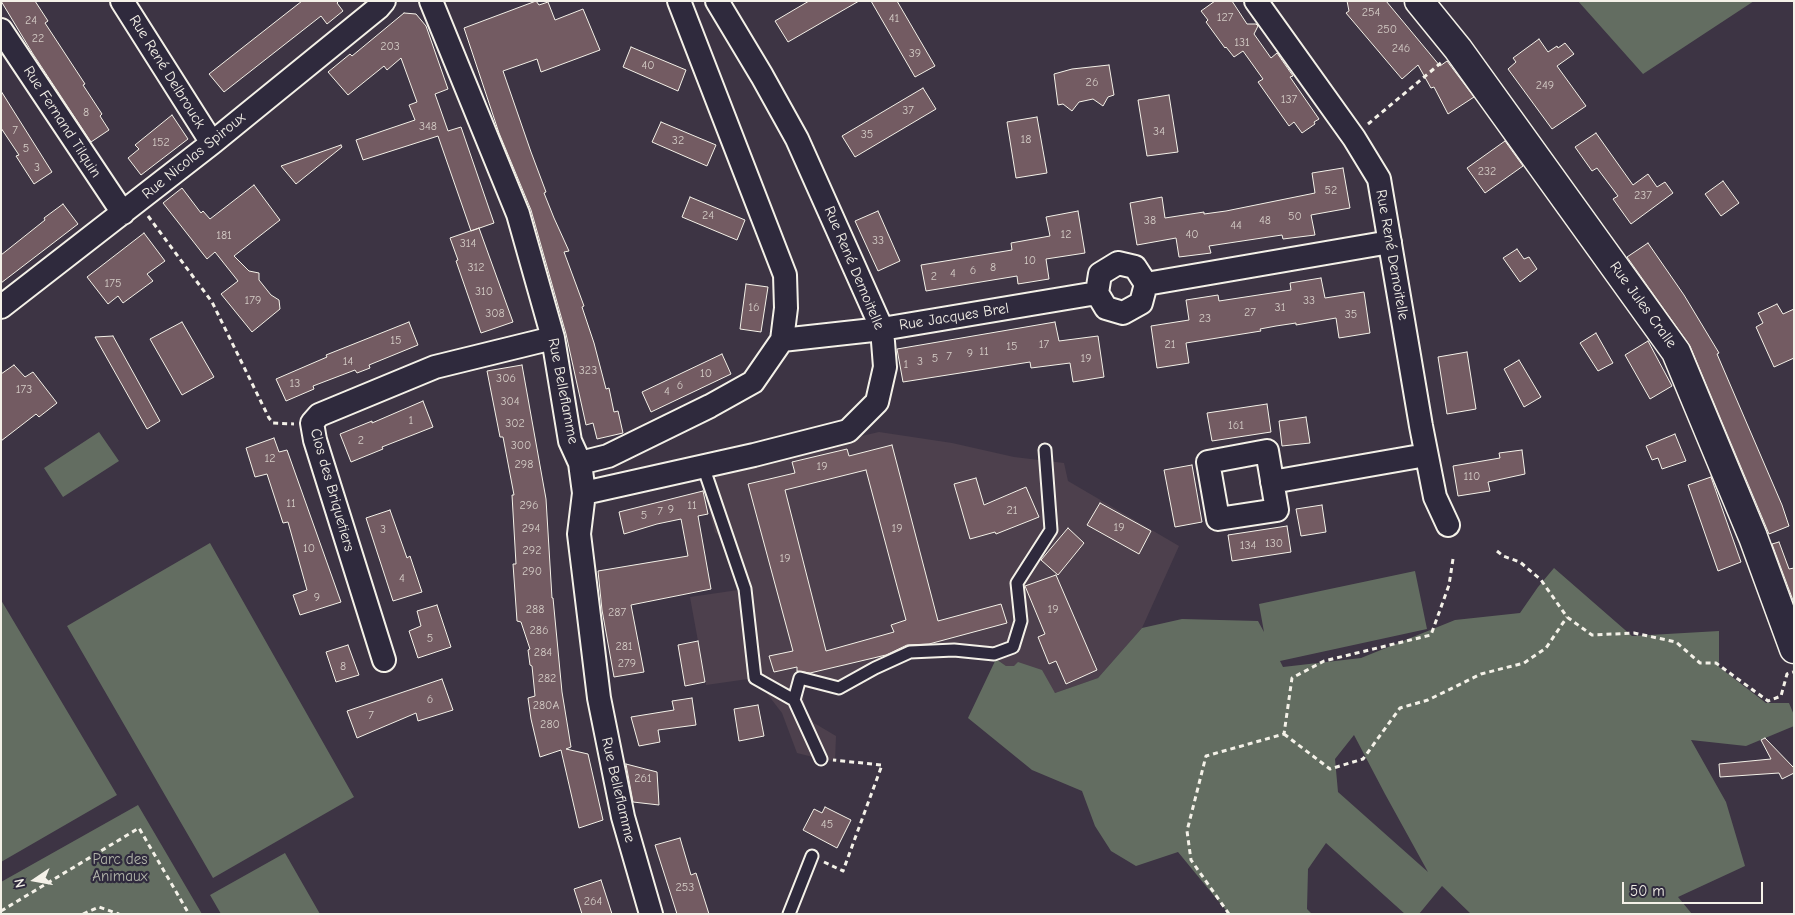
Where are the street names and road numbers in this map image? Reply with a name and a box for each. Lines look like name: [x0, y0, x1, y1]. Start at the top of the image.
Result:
street label: Rue René Delbrouck: [125, 12, 209, 132]
street label: Rue Fernand Tilquin: [19, 63, 105, 181]
street label: Rue Nicolas Spiroux: [139, 109, 249, 203]
street label: Rue René Demoitelle: [1372, 188, 1412, 322]
street label: Rue René Demoitelle: [820, 204, 888, 332]
street label: Rue Jules Cralle: [1606, 258, 1680, 352]
street label: Rue Jacques Brel: [898, 299, 1010, 335]
street label: Rue Belleflamme: [544, 336, 582, 446]
street label: Clos des Briquetiers: [306, 426, 358, 554]
street label: Rue Belleflamme: [597, 736, 639, 844]

